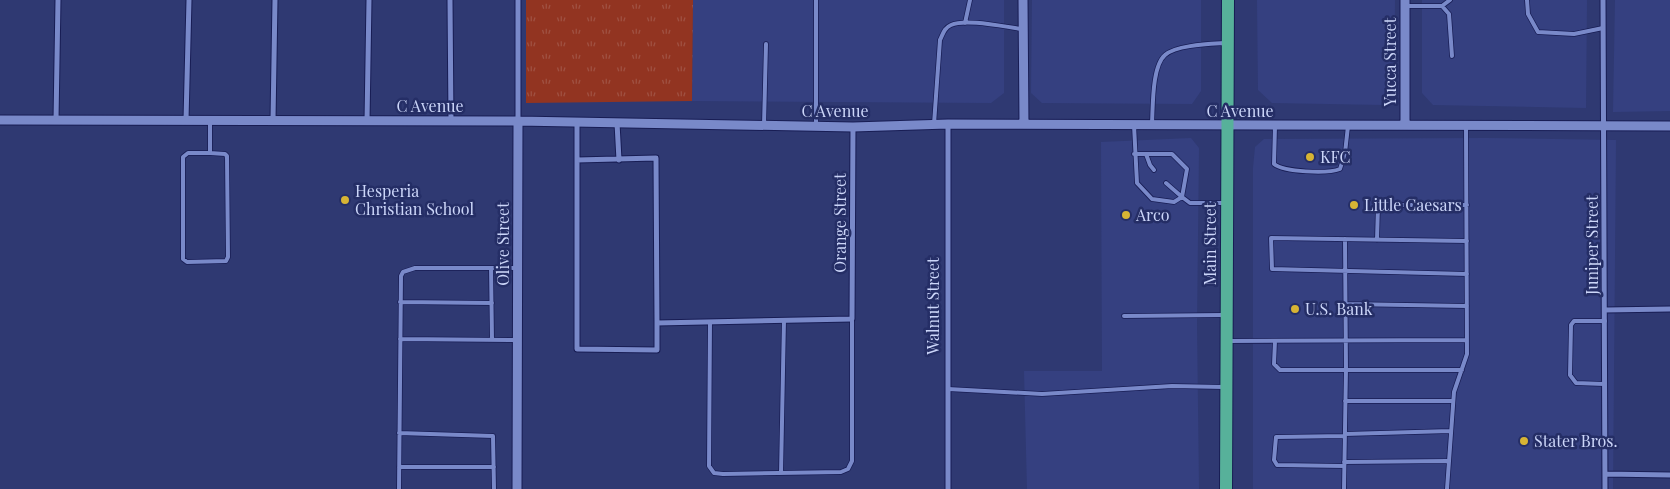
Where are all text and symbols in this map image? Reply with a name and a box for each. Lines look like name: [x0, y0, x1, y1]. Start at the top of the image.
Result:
street label: Yucca Street: [1379, 17, 1400, 107]
street label: C Avenue: [396, 95, 464, 116]
street label: C Avenue: [801, 100, 869, 121]
street label: C Avenue: [1206, 100, 1274, 121]
place label: KFC: [1320, 146, 1350, 167]
marker: KFC: [1304, 151, 1316, 163]
street label: Orange Street: [829, 173, 850, 273]
place label: Hesperia Christian School: [355, 180, 474, 219]
marker: Hesperia Christian School: [339, 194, 351, 206]
place label: Little Caesars: [1364, 194, 1462, 215]
street label: Juniper Street: [1581, 195, 1602, 296]
marker: Little Caesars: [1348, 199, 1360, 211]
street label: Olive Street: [492, 202, 513, 286]
street label: Main Street: [1199, 202, 1220, 286]
place label: Arco: [1135, 204, 1170, 225]
marker: Arco: [1120, 209, 1132, 221]
street label: Walnut Street: [922, 257, 943, 356]
place label: U.S. Bank: [1305, 298, 1373, 319]
marker: U.S. Bank: [1289, 303, 1301, 315]
place label: Stater Bros.: [1534, 430, 1617, 451]
marker: Stater Bros.: [1518, 435, 1530, 447]

